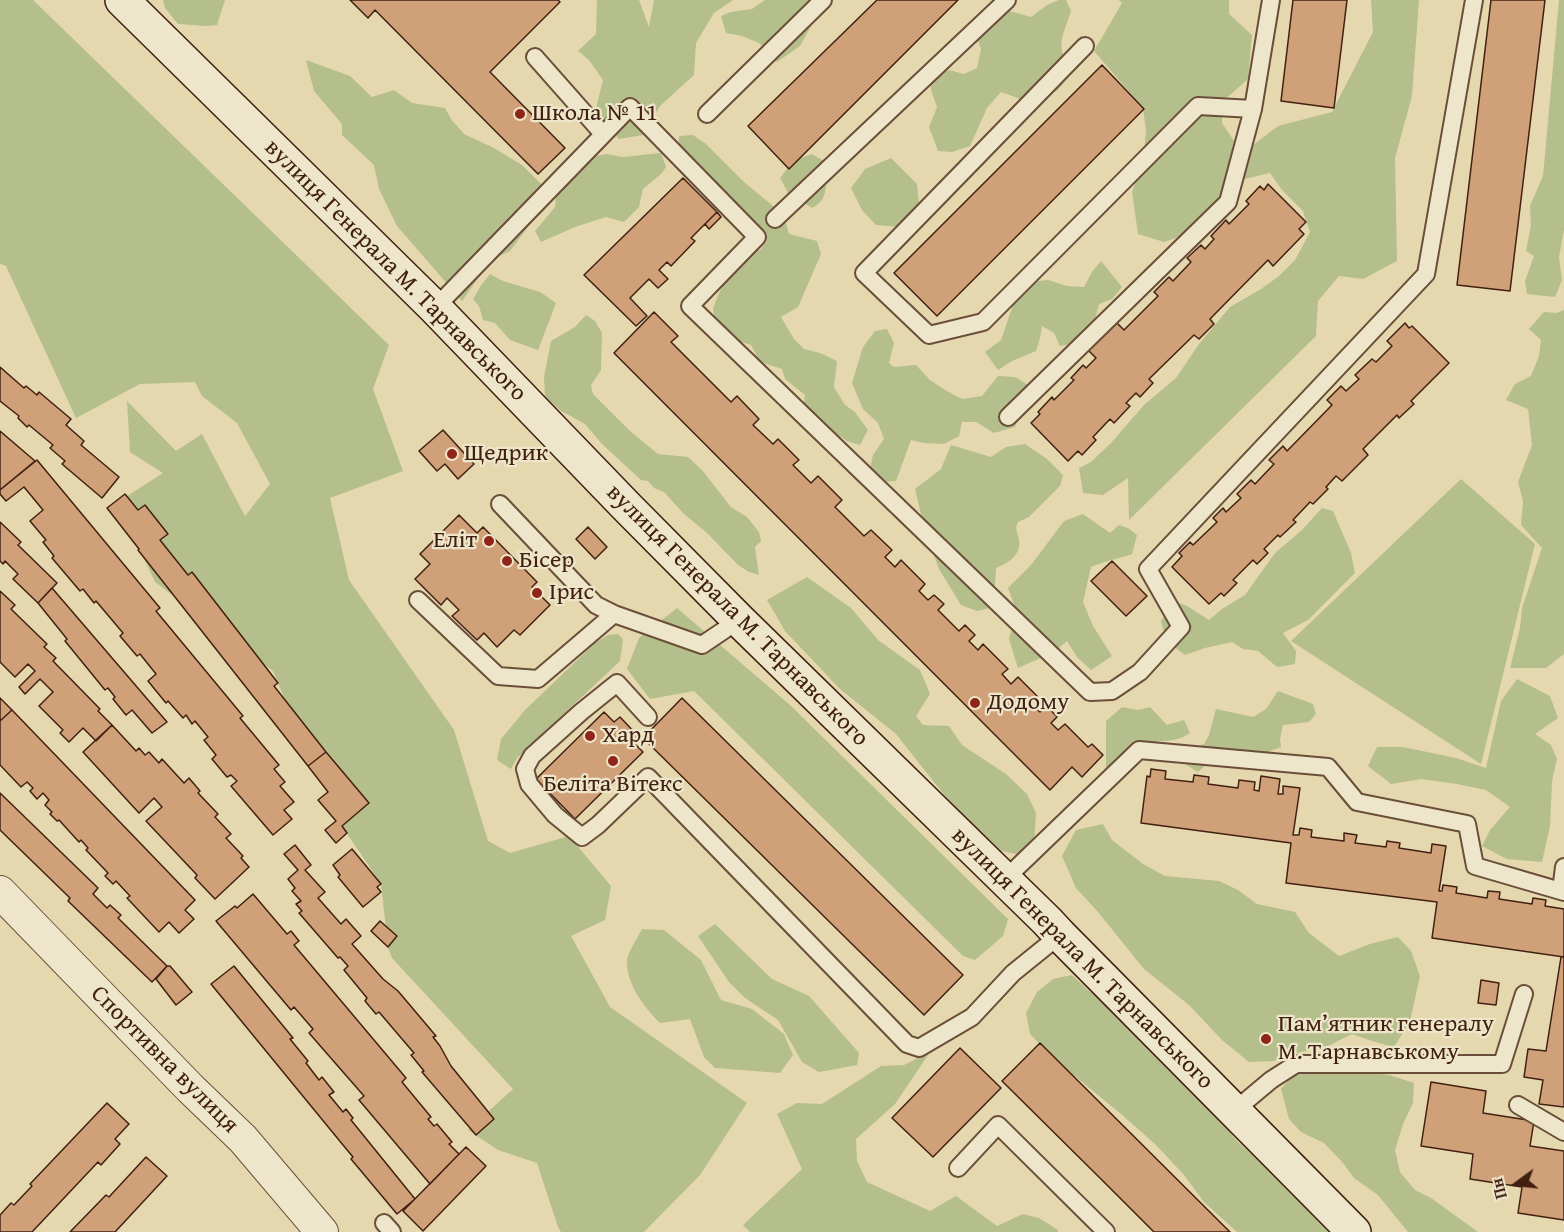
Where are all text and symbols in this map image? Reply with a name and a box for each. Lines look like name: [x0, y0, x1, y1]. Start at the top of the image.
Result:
place label: Школа № 11: [532, 100, 658, 128]
marker: Школа № 11: [513, 107, 527, 121]
street label: вулиця Генерала М. Тарнавського: [258, 134, 532, 408]
place label: Щедрик: [464, 440, 548, 468]
marker: Щедрик: [445, 447, 459, 461]
street label: вулиця Генерала М. Тарнавського: [600, 479, 874, 753]
place label: Еліт: [433, 527, 477, 555]
marker: Еліт: [482, 534, 496, 548]
place label: Бісер: [519, 547, 574, 575]
marker: Бісер: [500, 554, 514, 568]
place label: Ірис: [549, 579, 594, 607]
marker: Ірис: [530, 586, 544, 600]
place label: Додому: [987, 689, 1069, 717]
marker: Додому: [968, 696, 982, 710]
place label: Хард: [602, 722, 654, 750]
marker: Хард: [583, 729, 597, 743]
marker: Беліта Вітекс: [606, 754, 620, 768]
place label: Беліта Вітекс: [543, 771, 683, 799]
street label: вулиця Генерала М. Тарнавського: [945, 822, 1219, 1096]
street label: Спортивна вулиця: [84, 980, 244, 1140]
place label: Пам’ятник генералу М. Тарнавському: [1278, 1011, 1494, 1067]
marker: Пам’ятник генералу М. Тарнавському: [1259, 1032, 1273, 1046]
north arrow: [1486, 1154, 1546, 1214]
text: Пн: [1484, 1176, 1513, 1202]

